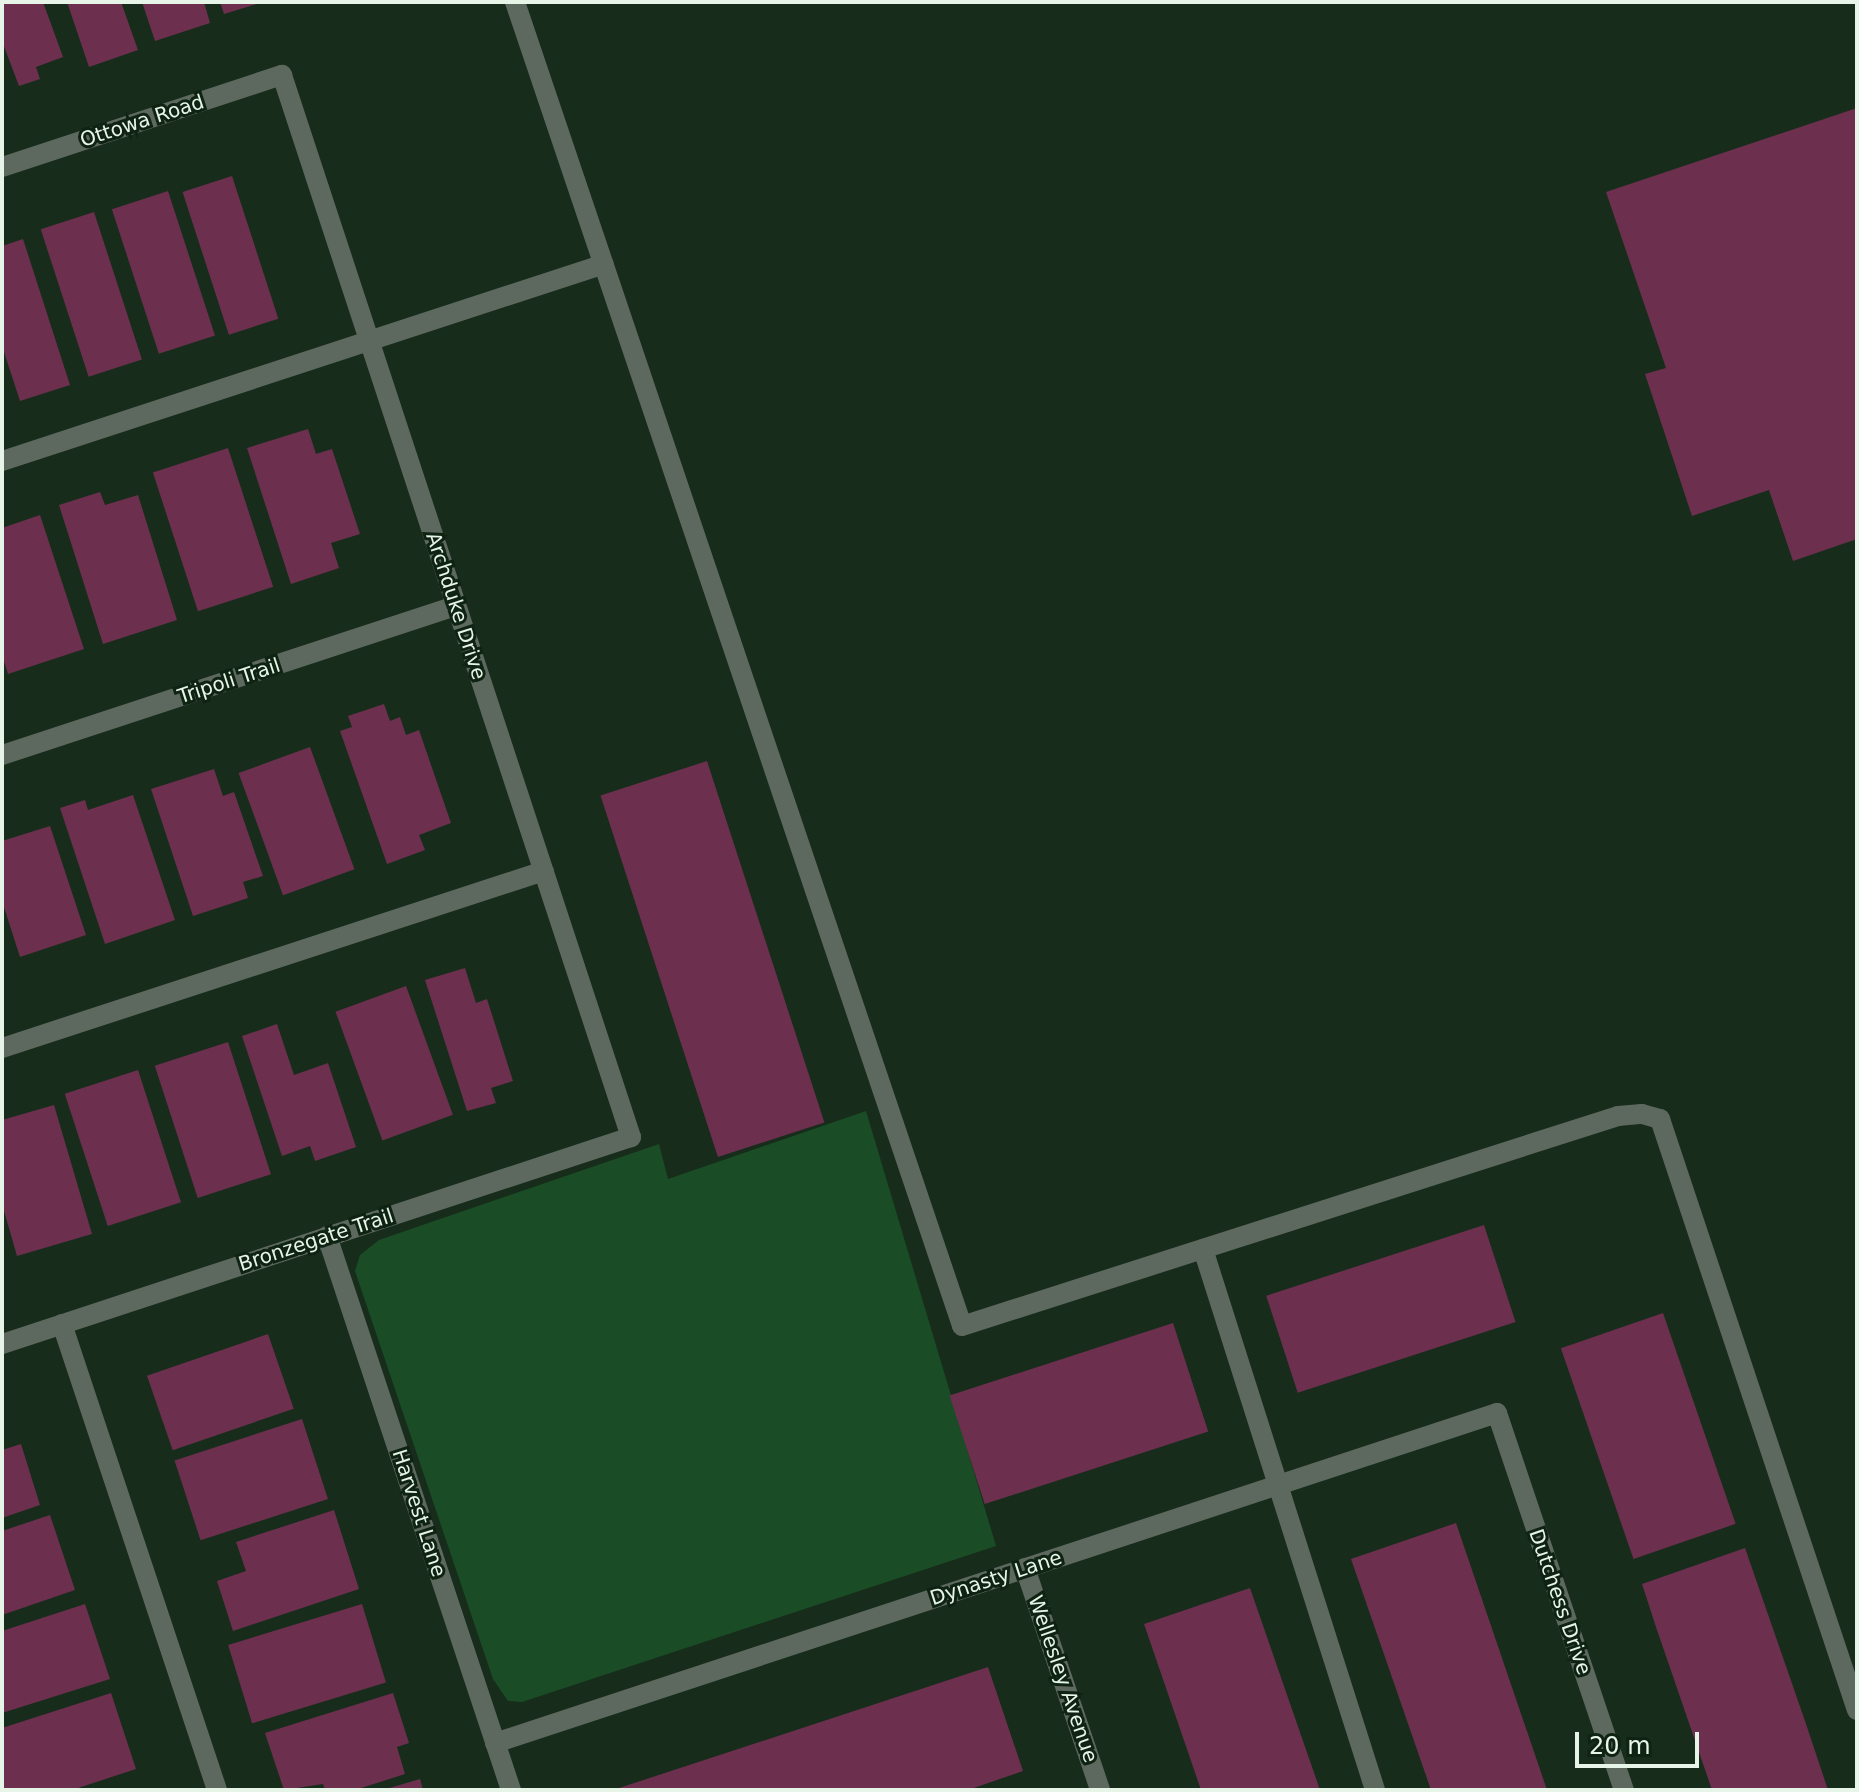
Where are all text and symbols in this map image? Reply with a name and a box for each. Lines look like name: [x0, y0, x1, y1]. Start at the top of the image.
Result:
street label: Ottowa Road: [77, 90, 207, 152]
street label: Archduke Drive: [421, 529, 491, 683]
street label: Tripoli Trail: [175, 653, 283, 709]
street label: Bronzegate Trail: [235, 1204, 397, 1276]
street label: Harvest Lane: [387, 1446, 451, 1580]
street label: Dutchess Drive: [1524, 1526, 1596, 1678]
street label: Dynasty Lane: [927, 1545, 1065, 1611]
street label: Wellesley Avenue: [1023, 1592, 1103, 1766]
scale bar: [1579, 1716, 1703, 1766]
text: 20 m: [1589, 1732, 1651, 1760]

